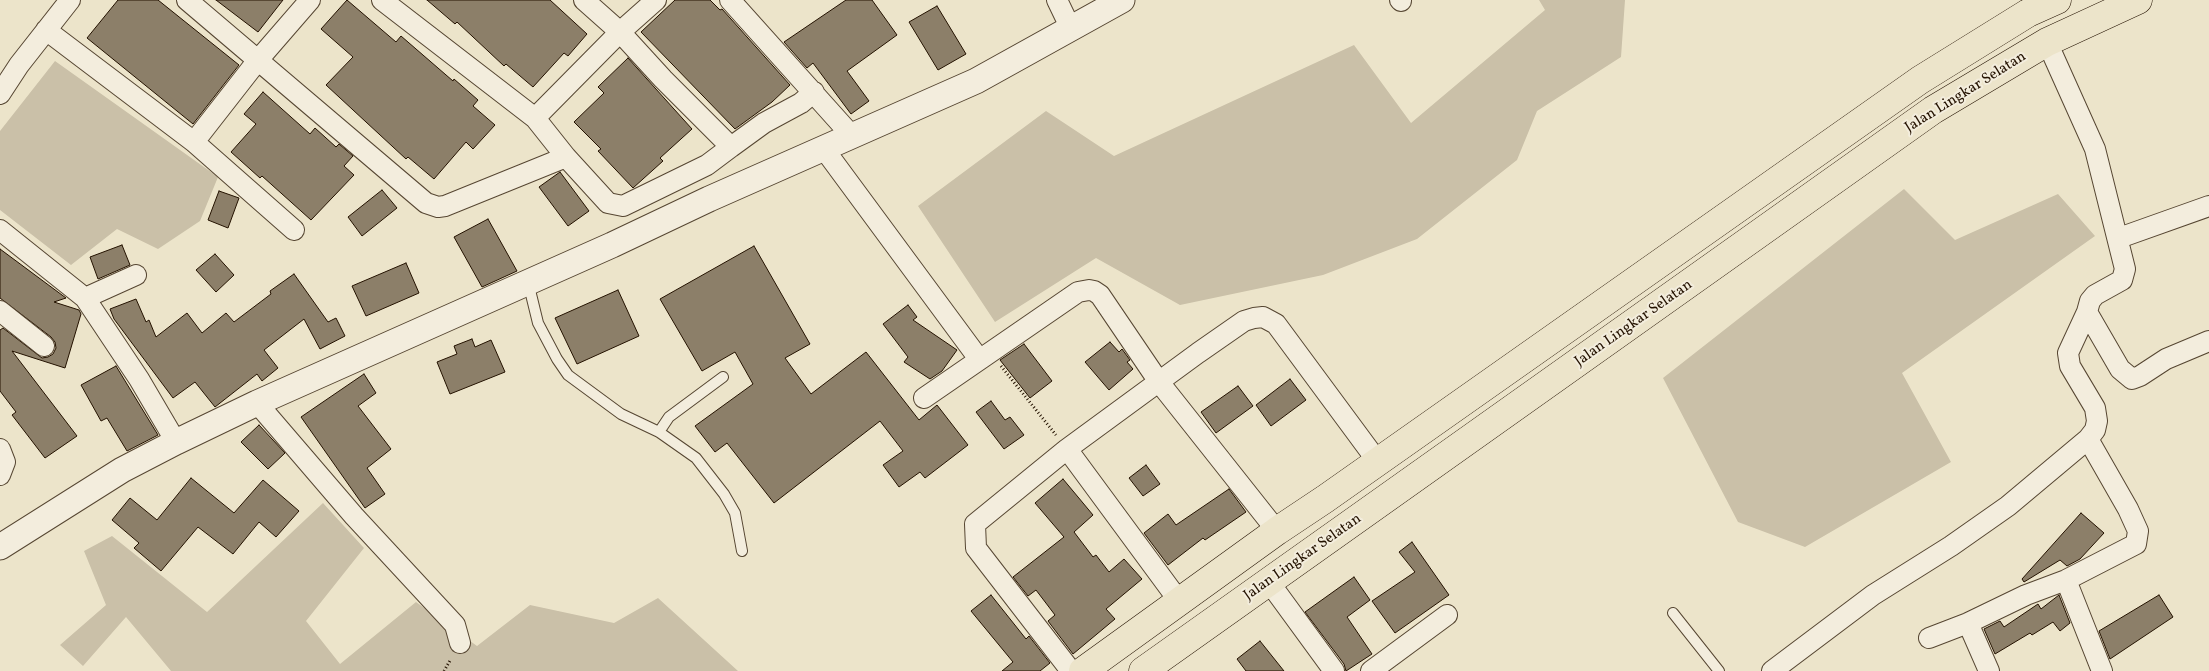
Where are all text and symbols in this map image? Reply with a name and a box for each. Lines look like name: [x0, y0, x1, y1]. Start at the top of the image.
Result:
street label: Jalan Lingkar Selatan: [1902, 48, 2030, 138]
street label: Jalan Lingkar Selatan: [1572, 277, 1696, 371]
street label: Jalan Lingkar Selatan: [1241, 511, 1365, 605]

